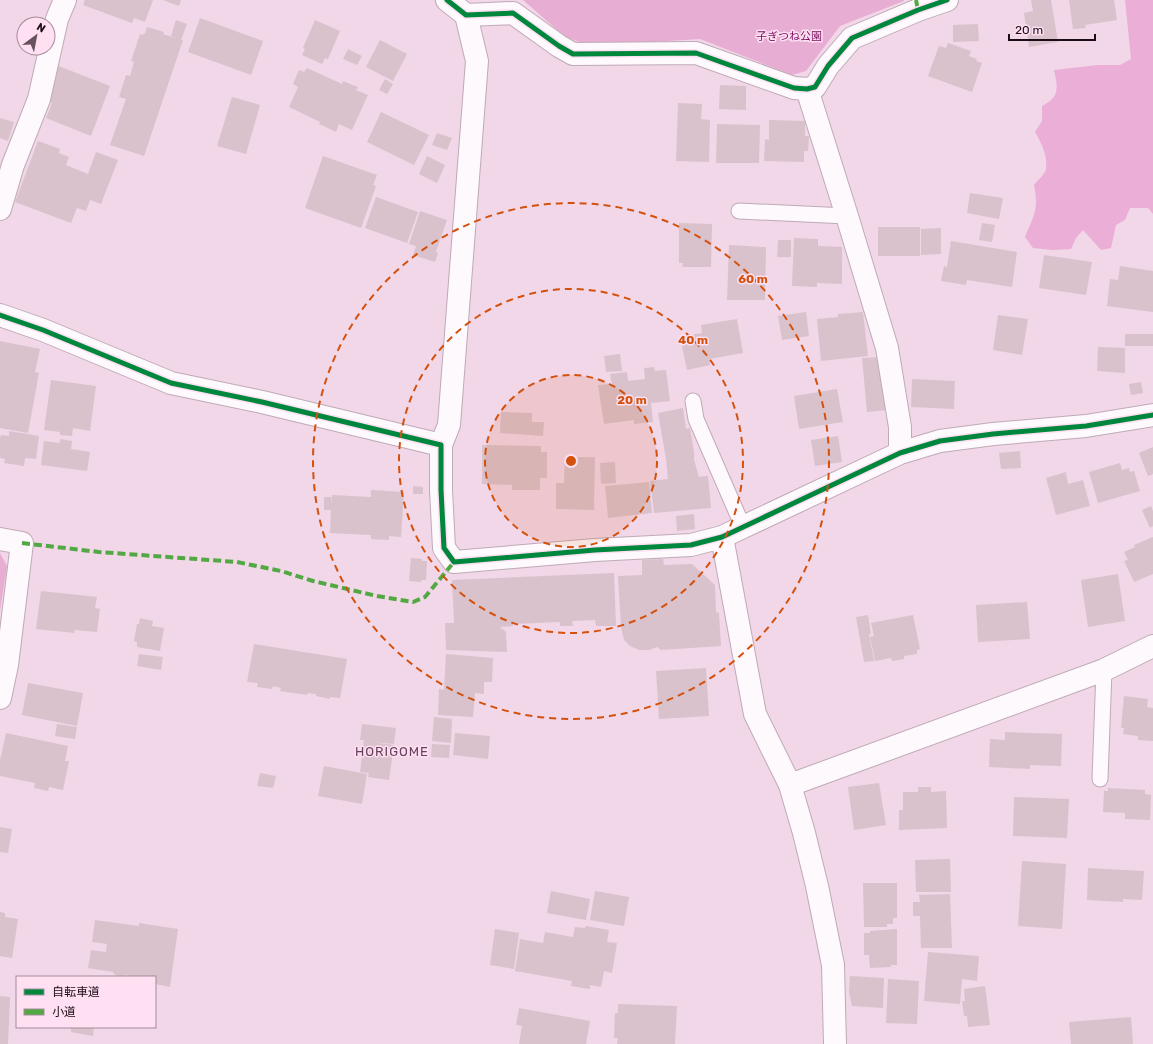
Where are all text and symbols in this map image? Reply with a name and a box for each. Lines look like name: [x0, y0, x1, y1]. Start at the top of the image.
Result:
north arrow: [16, 16, 56, 56]
scale bar: [1009, 16, 1095, 42]
text: N: [34, 20, 48, 36]
text: 20 m: [1015, 23, 1043, 37]
park label: 子ぎつね公園: [756, 30, 822, 43]
text: 60 m: [738, 272, 768, 286]
text: 40 m: [678, 333, 708, 347]
text: 20 m: [617, 393, 647, 407]
centre of rings: [564, 454, 578, 468]
district label: HORIGOME: [355, 744, 429, 759]
legend: [16, 976, 156, 1028]
text: 自転車道: [52, 985, 100, 999]
text: 小道: [52, 1005, 76, 1019]

